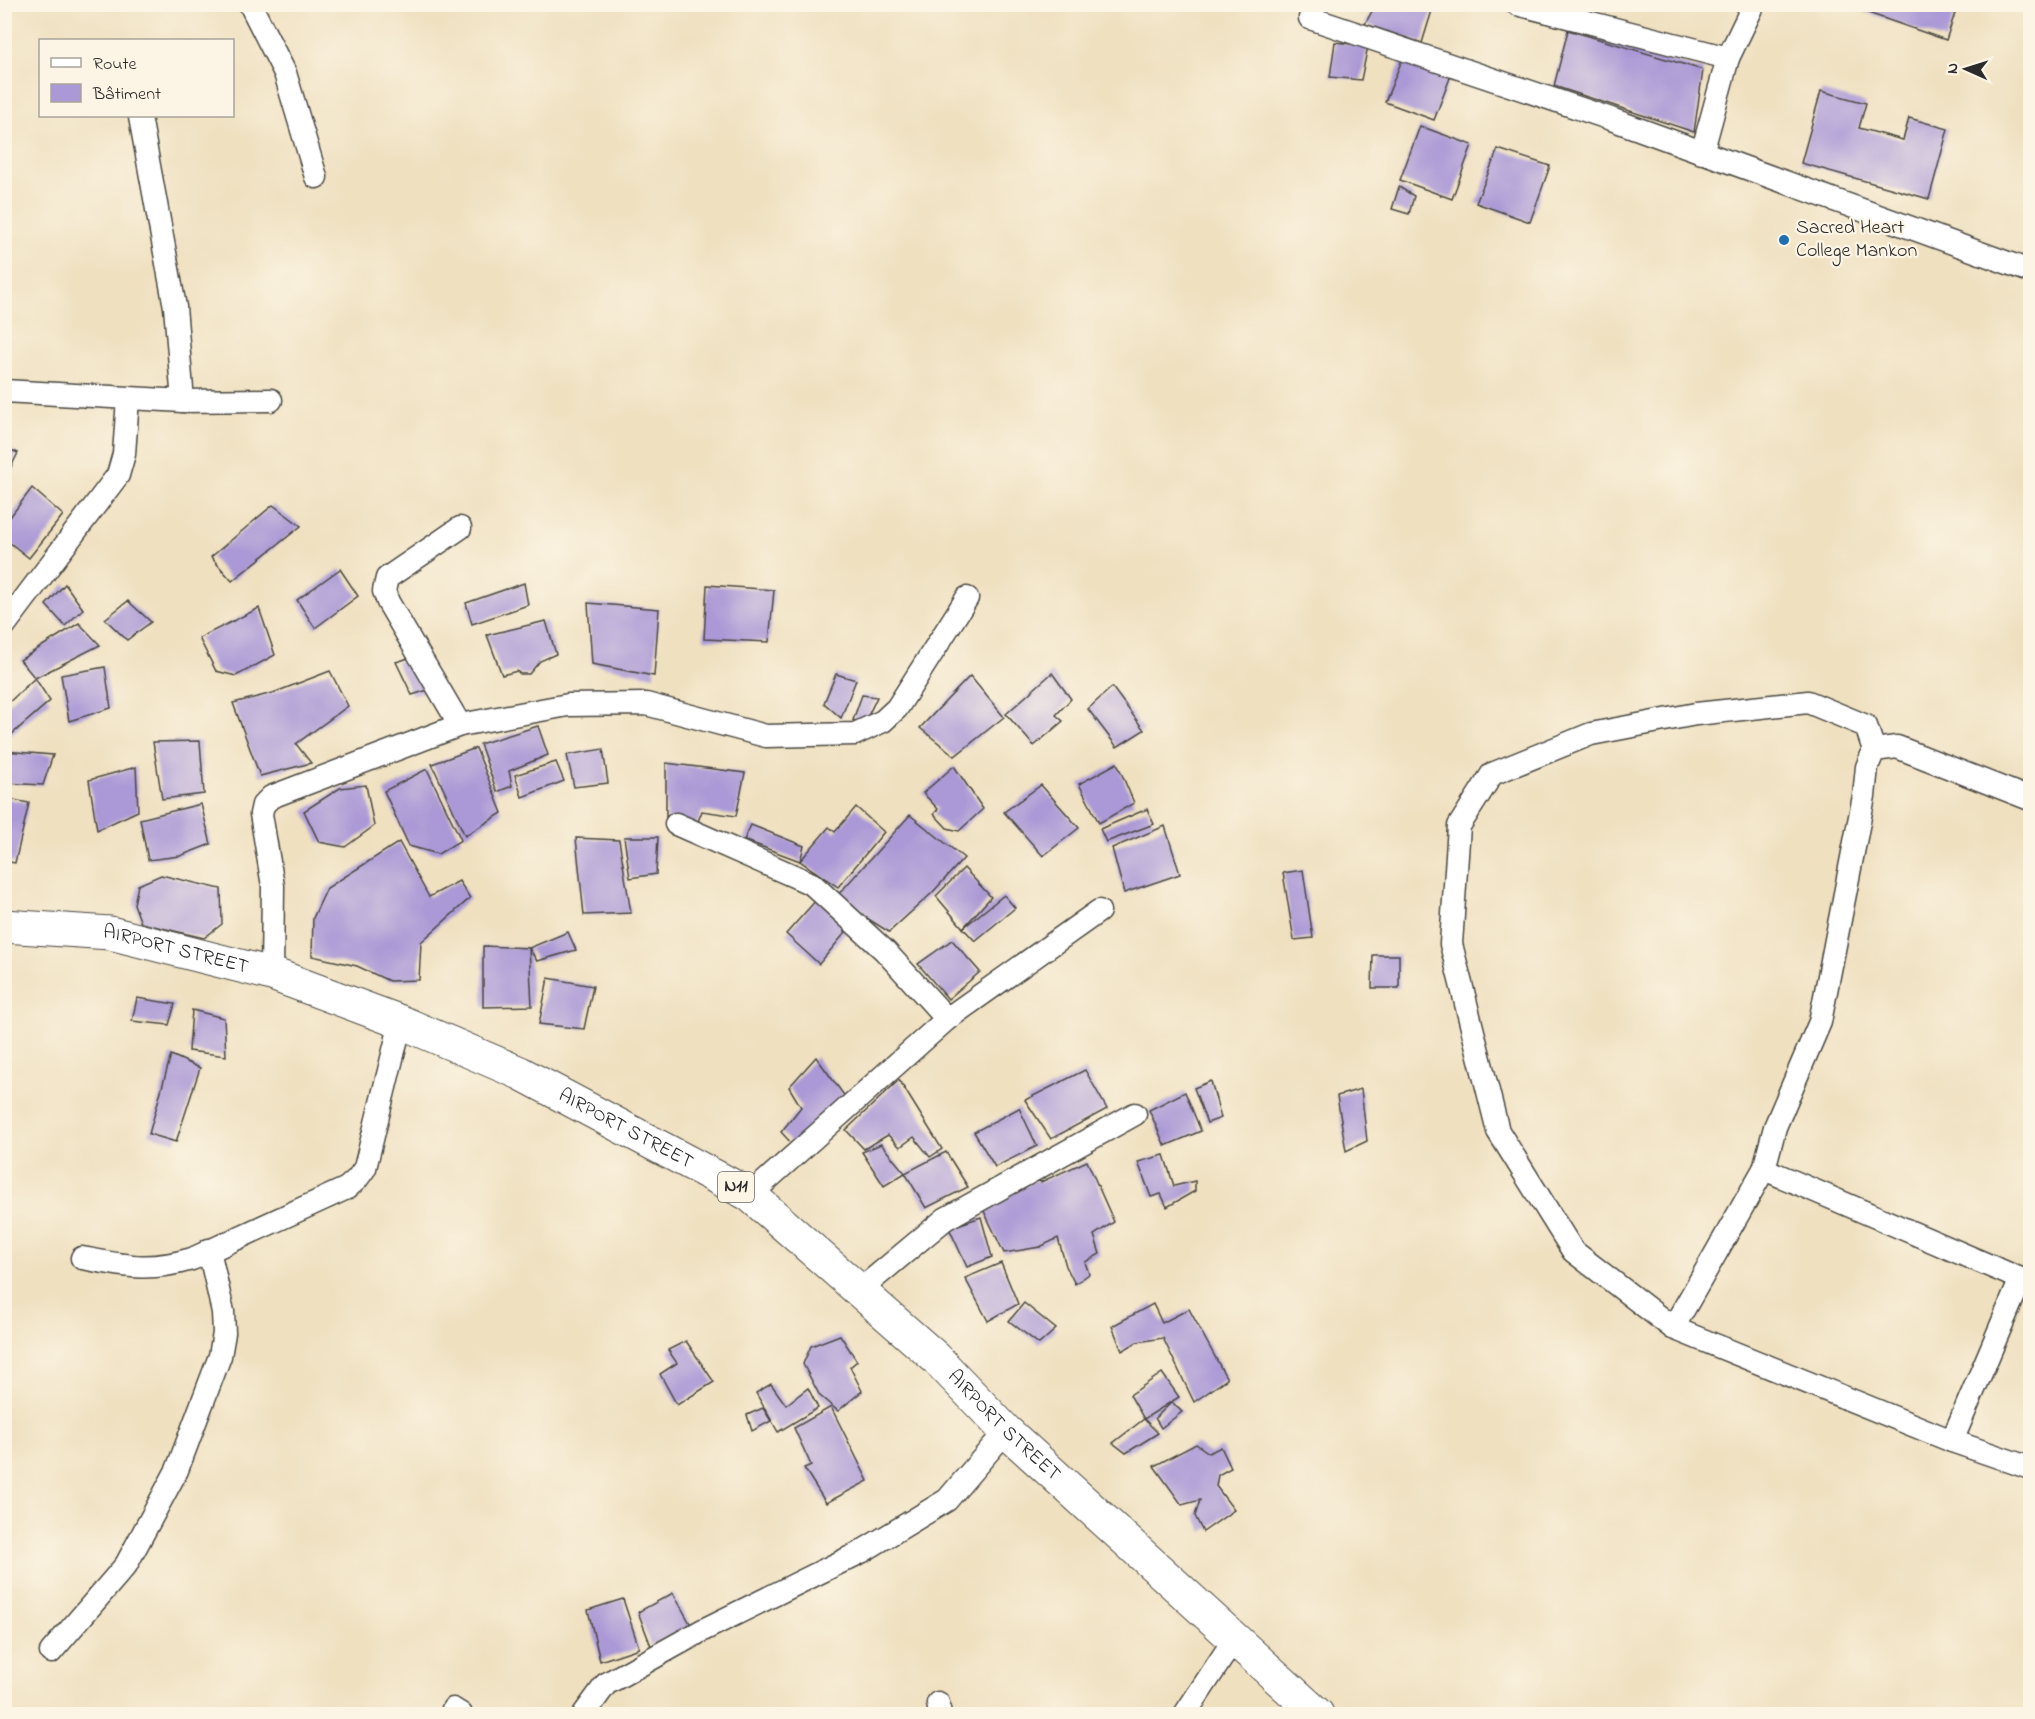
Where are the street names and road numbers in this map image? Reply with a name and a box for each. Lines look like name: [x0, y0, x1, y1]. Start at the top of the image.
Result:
street label: AIRPORT STREET: [102, 918, 252, 982]
street label: AIRPORT STREET: [553, 1081, 698, 1177]
road number: N11: [718, 1172, 754, 1202]
street label: AIRPORT STREET: [940, 1363, 1067, 1488]

